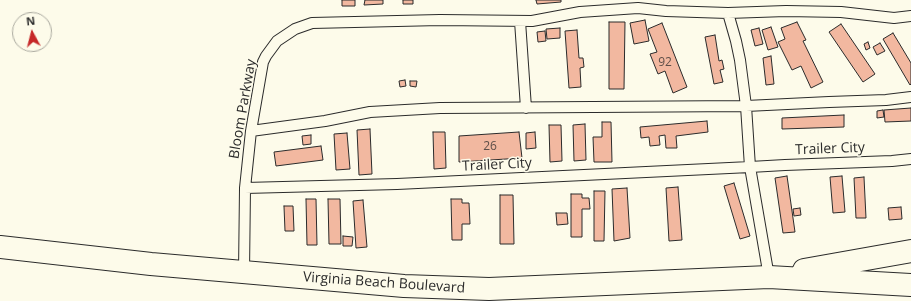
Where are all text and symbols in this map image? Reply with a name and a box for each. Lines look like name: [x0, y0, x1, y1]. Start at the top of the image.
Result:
north arrow: [12, 12, 52, 52]
text: N: [25, 13, 36, 29]
house number: 92: [658, 56, 672, 70]
street label: Bloom Parkway: [226, 58, 260, 160]
street label: Trailer City: [795, 139, 865, 159]
house number: 26: [483, 140, 497, 154]
street label: Trailer City: [462, 155, 532, 175]
street label: Virginia Beach Boulevard: [302, 269, 466, 297]

